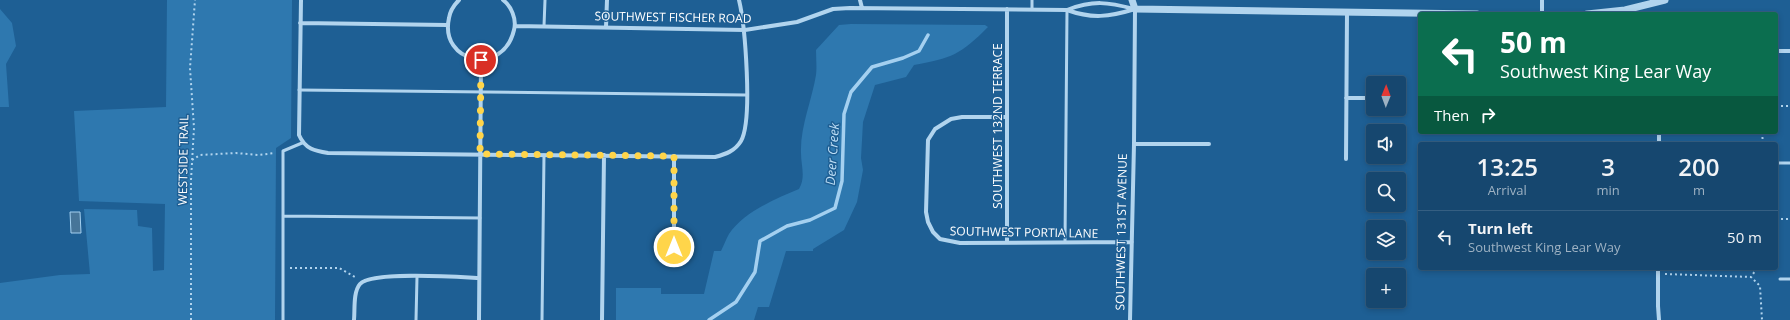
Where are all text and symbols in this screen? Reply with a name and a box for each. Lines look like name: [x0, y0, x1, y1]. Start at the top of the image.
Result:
street label: SOUTHWEST FISCHER ROAD: [594, 7, 752, 27]
text: 50 m: [1500, 23, 1567, 61]
icon: left: [1434, 28, 1486, 80]
pin: [464, 43, 498, 77]
street label: SOUTHWEST 132ND TERRACE: [989, 43, 1006, 209]
icon: arrive: [470, 49, 492, 71]
text: Southwest King Lear Way: [1500, 59, 1711, 83]
north arrow: [1366, 76, 1406, 116]
map controls: [1366, 76, 1406, 308]
icon: right: [1477, 104, 1499, 126]
text: Then: [1434, 105, 1469, 125]
street label: WESTSIDE TRAIL: [174, 115, 192, 205]
water label: Deer Creek: [821, 122, 843, 186]
button: sound: [1366, 124, 1406, 164]
text: 13:25: [1477, 150, 1538, 183]
text: 3: [1601, 150, 1615, 183]
text: 200: [1678, 150, 1719, 183]
street label: SOUTHWEST 131ST AVENUE: [1111, 153, 1131, 311]
button: search: [1366, 172, 1406, 212]
text: Arrival: [1488, 181, 1527, 199]
text: min: [1597, 181, 1620, 199]
text: m: [1693, 181, 1705, 199]
text: Turn left: [1468, 218, 1533, 238]
button: layers: [1366, 220, 1406, 260]
street label: SOUTHWEST PORTIA LANE: [950, 222, 1098, 242]
position arrow: [653, 226, 695, 268]
icon: left: [1434, 226, 1456, 248]
text: 50 m: [1727, 227, 1762, 247]
text: Southwest King Lear Way: [1468, 238, 1621, 256]
button: +: [1366, 268, 1406, 308]

